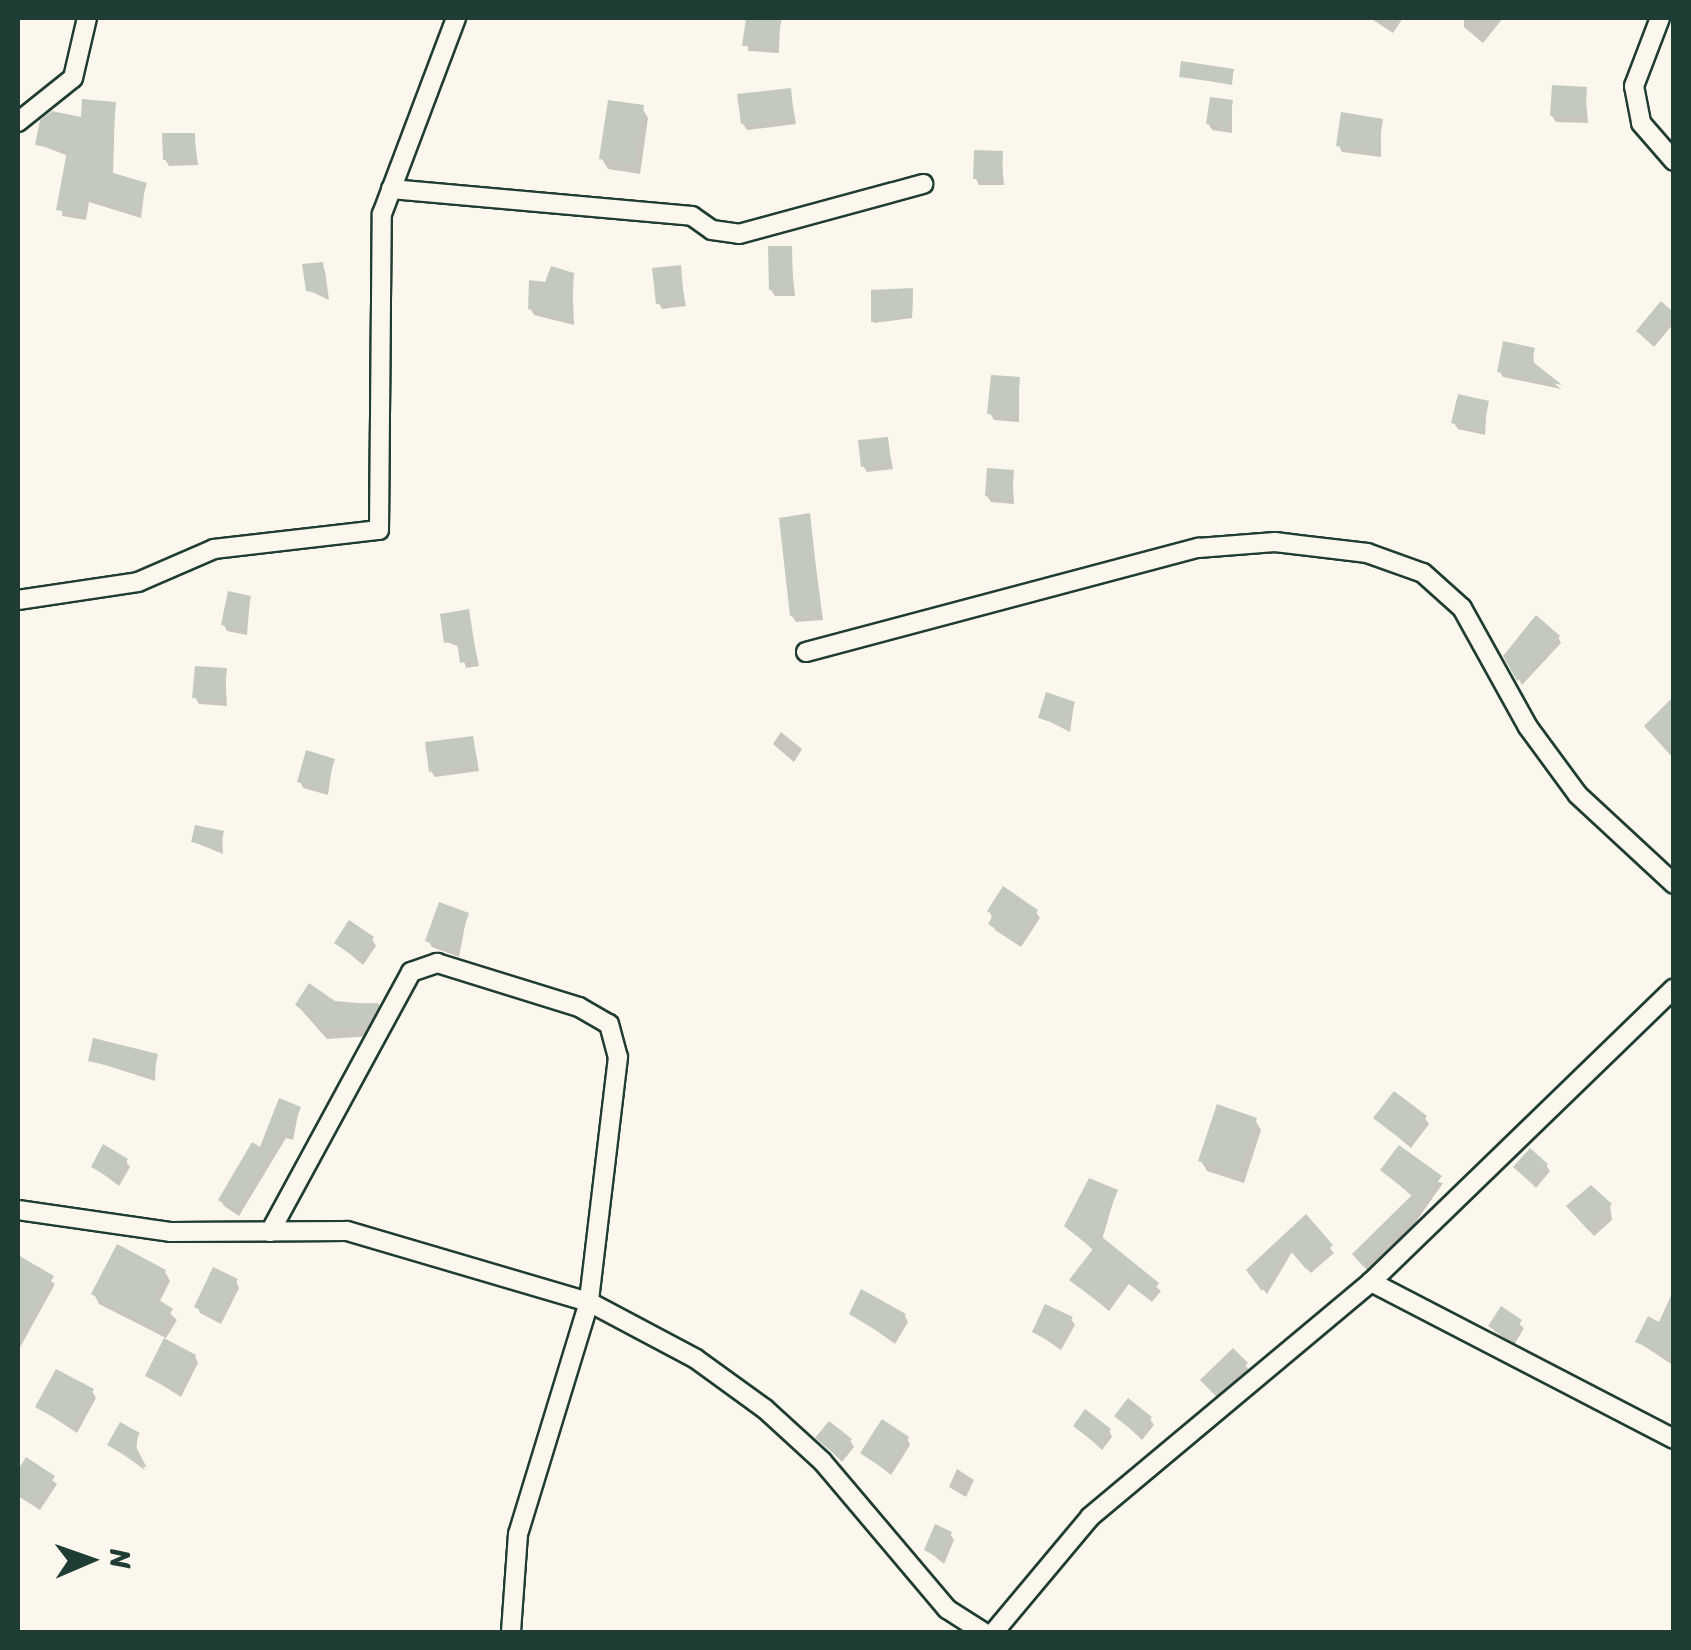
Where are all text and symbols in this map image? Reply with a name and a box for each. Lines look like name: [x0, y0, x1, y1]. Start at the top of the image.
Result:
north arrow: [40, 1510, 140, 1610]
text: N: [96, 1548, 145, 1569]

